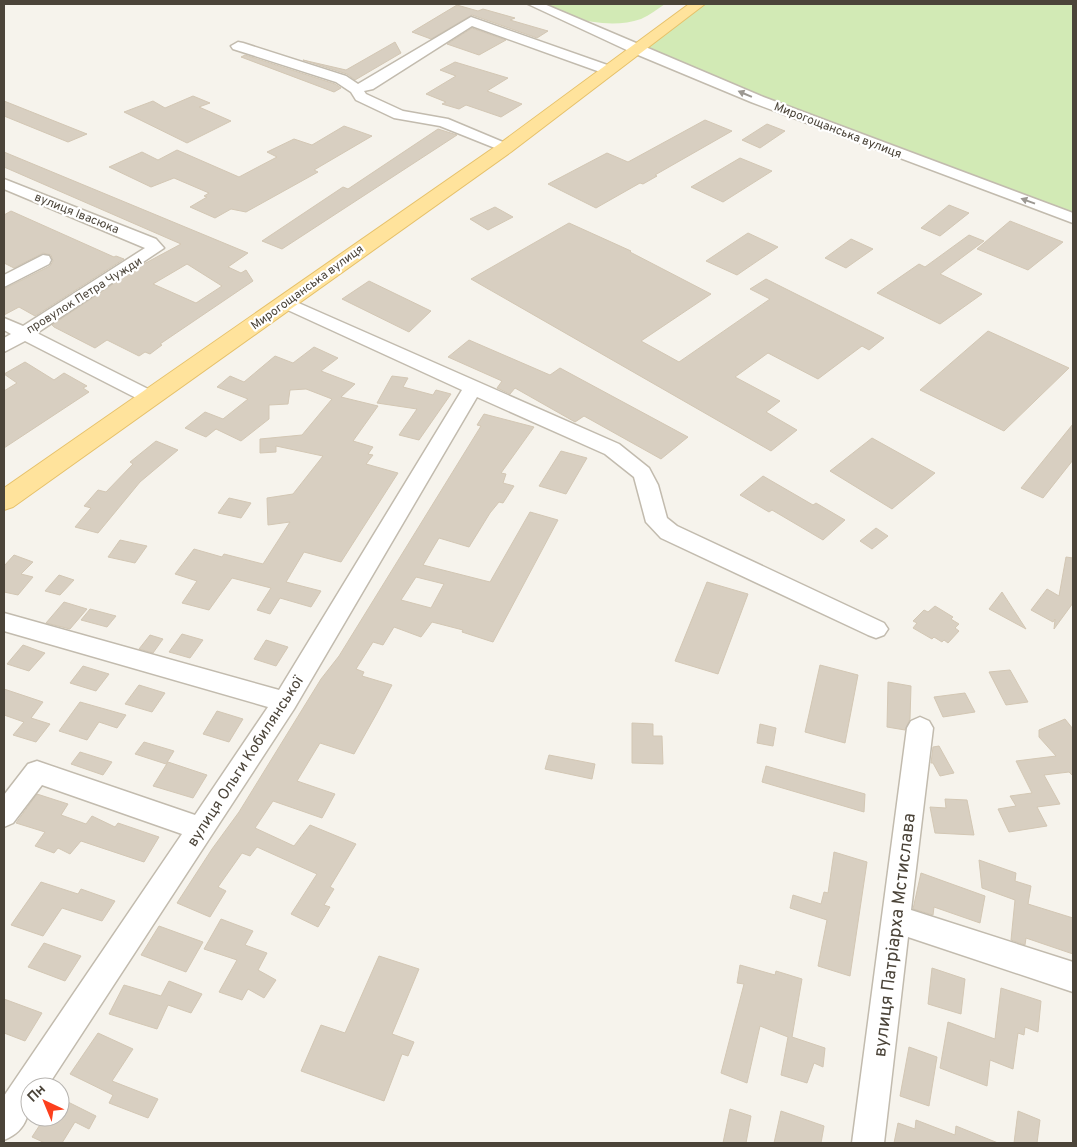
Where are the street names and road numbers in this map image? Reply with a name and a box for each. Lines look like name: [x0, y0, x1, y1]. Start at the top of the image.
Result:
street label: Мирогощанська вулиця: [771, 99, 904, 163]
street label: вулиця Івасюка: [32, 190, 121, 238]
street label: Мирогощанська вулиця: [248, 241, 367, 334]
street label: провулок Петра Чужди: [24, 254, 145, 338]
street label: вулиця Ольги Кобилянської: [184, 672, 309, 851]
street label: вулиця Патріарха Мстислава: [869, 812, 922, 1058]

